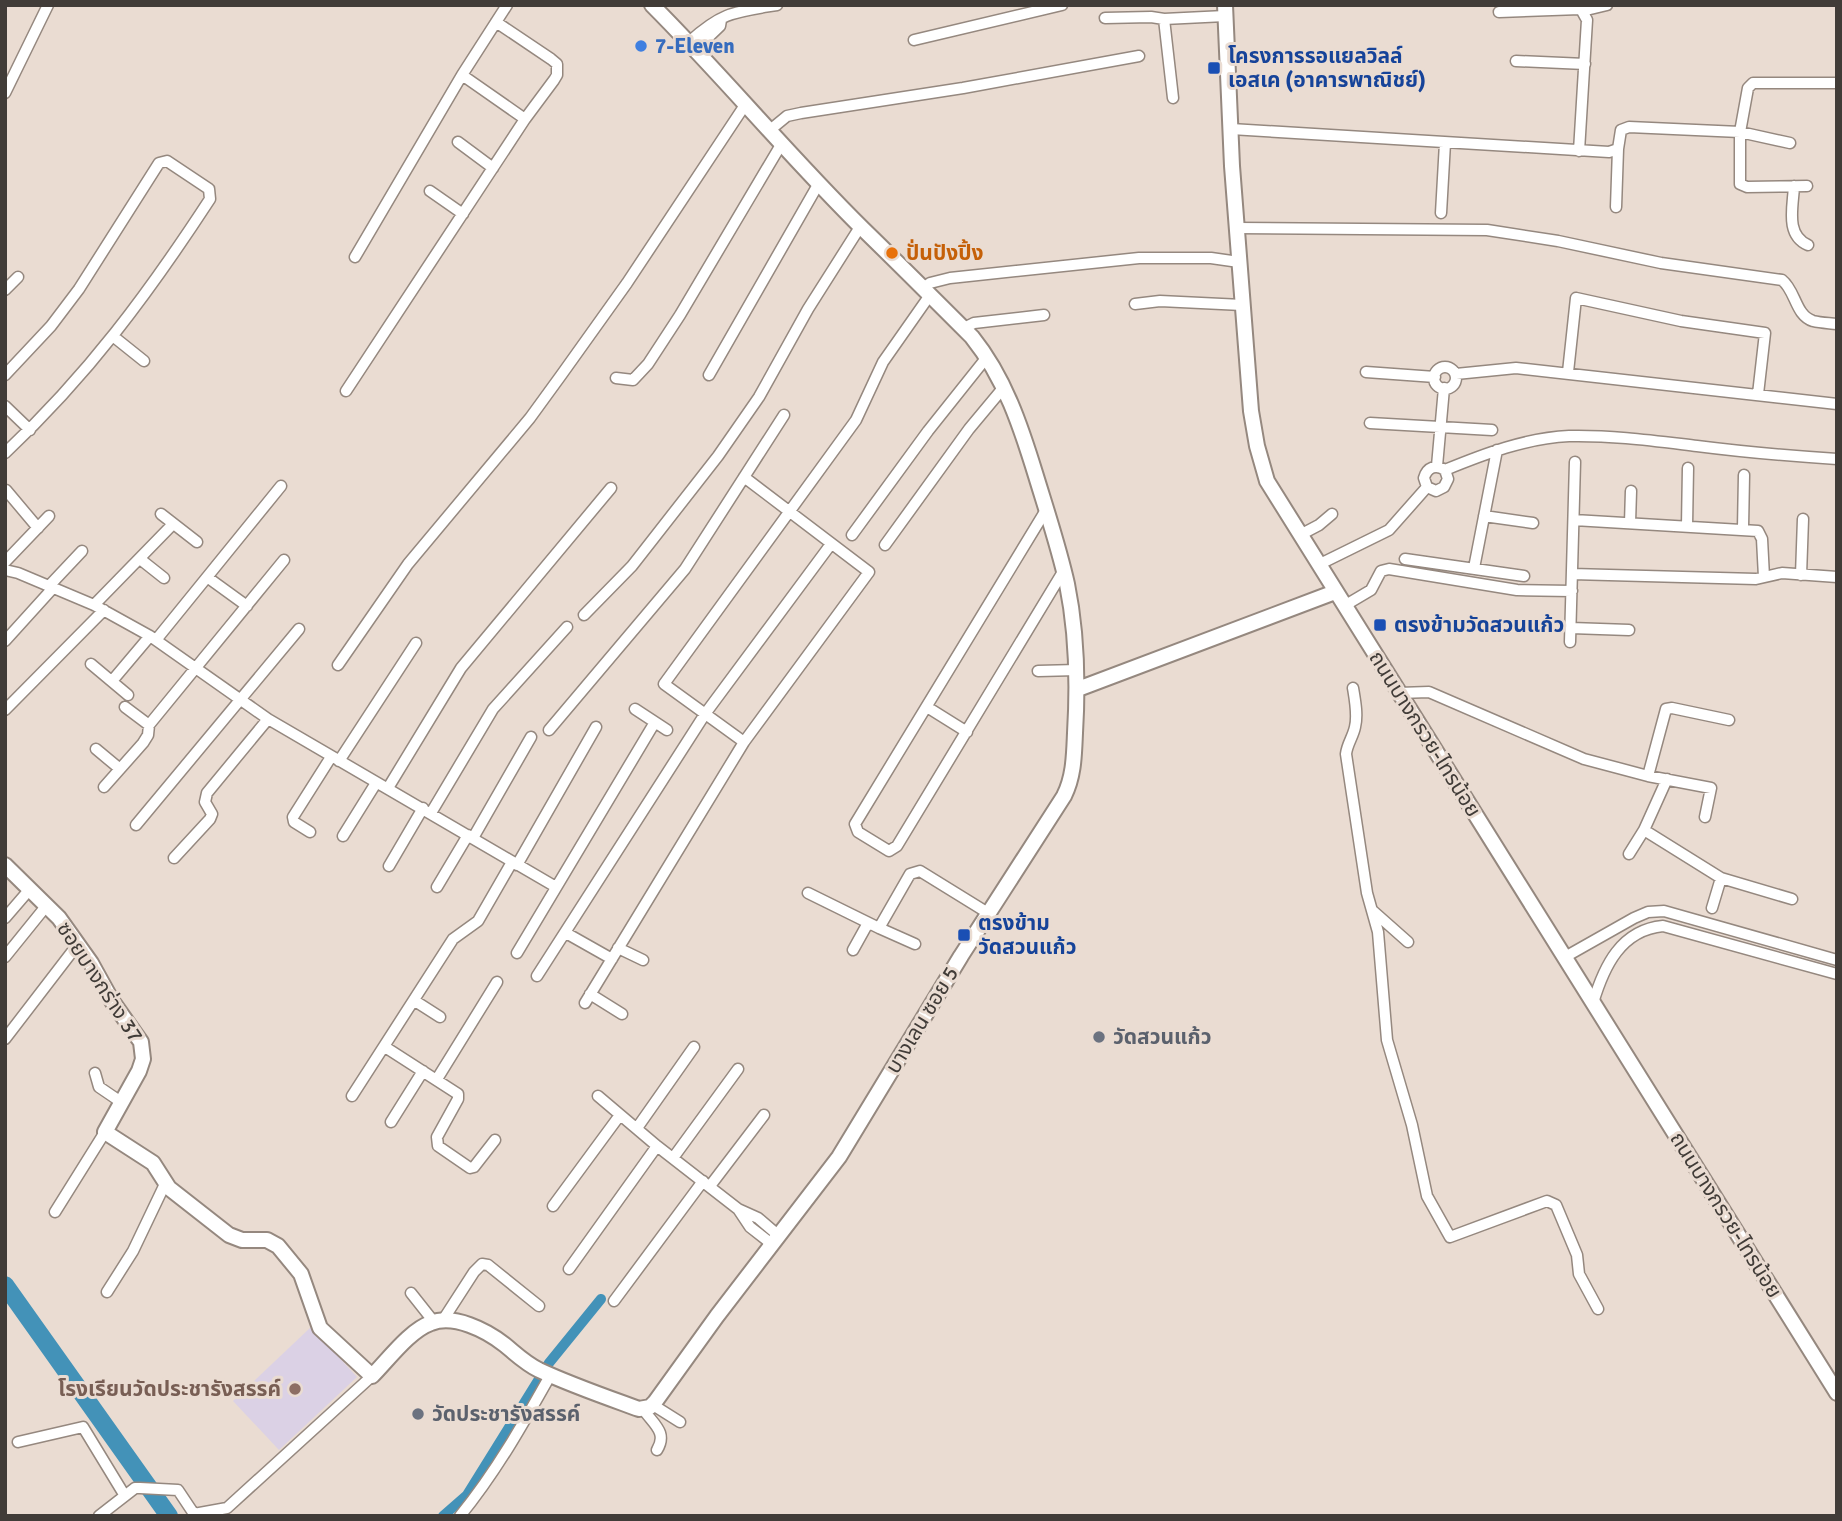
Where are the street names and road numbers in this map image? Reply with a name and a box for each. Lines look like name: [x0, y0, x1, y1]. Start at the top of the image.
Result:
street label: ถนนบางกรวย-ไทรน้อย: [1363, 646, 1487, 822]
street label: ซอยบางกร่าง 37: [51, 917, 149, 1047]
street label: บางเลน ซอย 5: [880, 962, 964, 1078]
street label: ถนนบางกรวย-ไทรน้อย: [1664, 1127, 1788, 1303]

